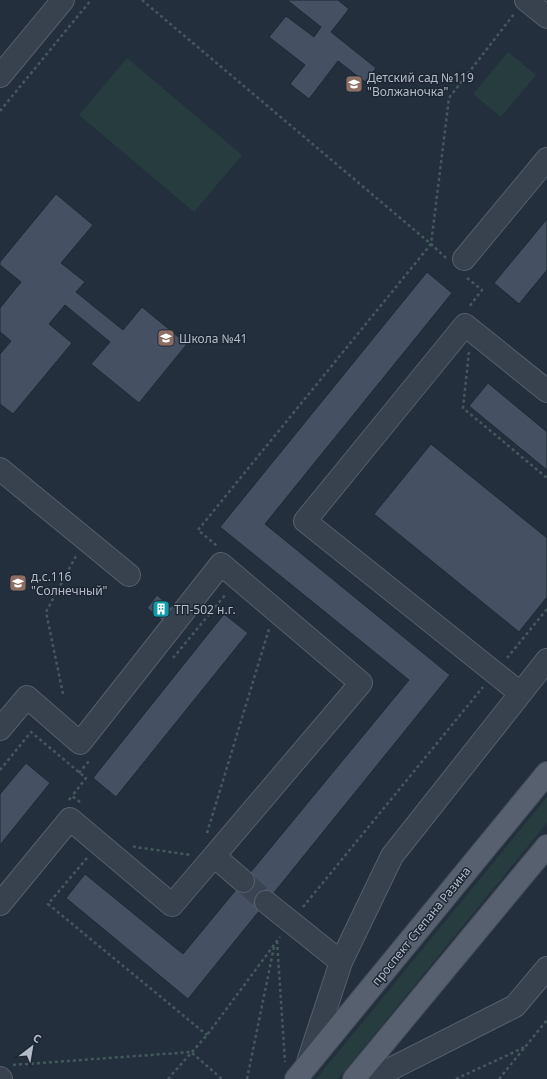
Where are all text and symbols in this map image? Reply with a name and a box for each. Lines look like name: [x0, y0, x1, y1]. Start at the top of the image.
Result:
place label: Детский сад №119 "Волжаночка": [367, 69, 474, 100]
school or university icon: Детский сад №119 "Волжаночка": [344, 74, 364, 94]
school or university icon: Школа №41: [156, 328, 176, 348]
place label: Школа №41: [179, 330, 248, 347]
place label: д.с.116 "Солнечный": [31, 568, 108, 599]
school or university icon: д.с.116 "Солнечный": [8, 573, 28, 593]
building icon: ТП-502 н.г.: [151, 599, 171, 619]
place label: ТП-502 н.г.: [174, 601, 236, 618]
street label: проспект Степана Разина: [368, 863, 474, 989]
north arrow: [12, 1027, 52, 1067]
text: С: [30, 1030, 44, 1046]

